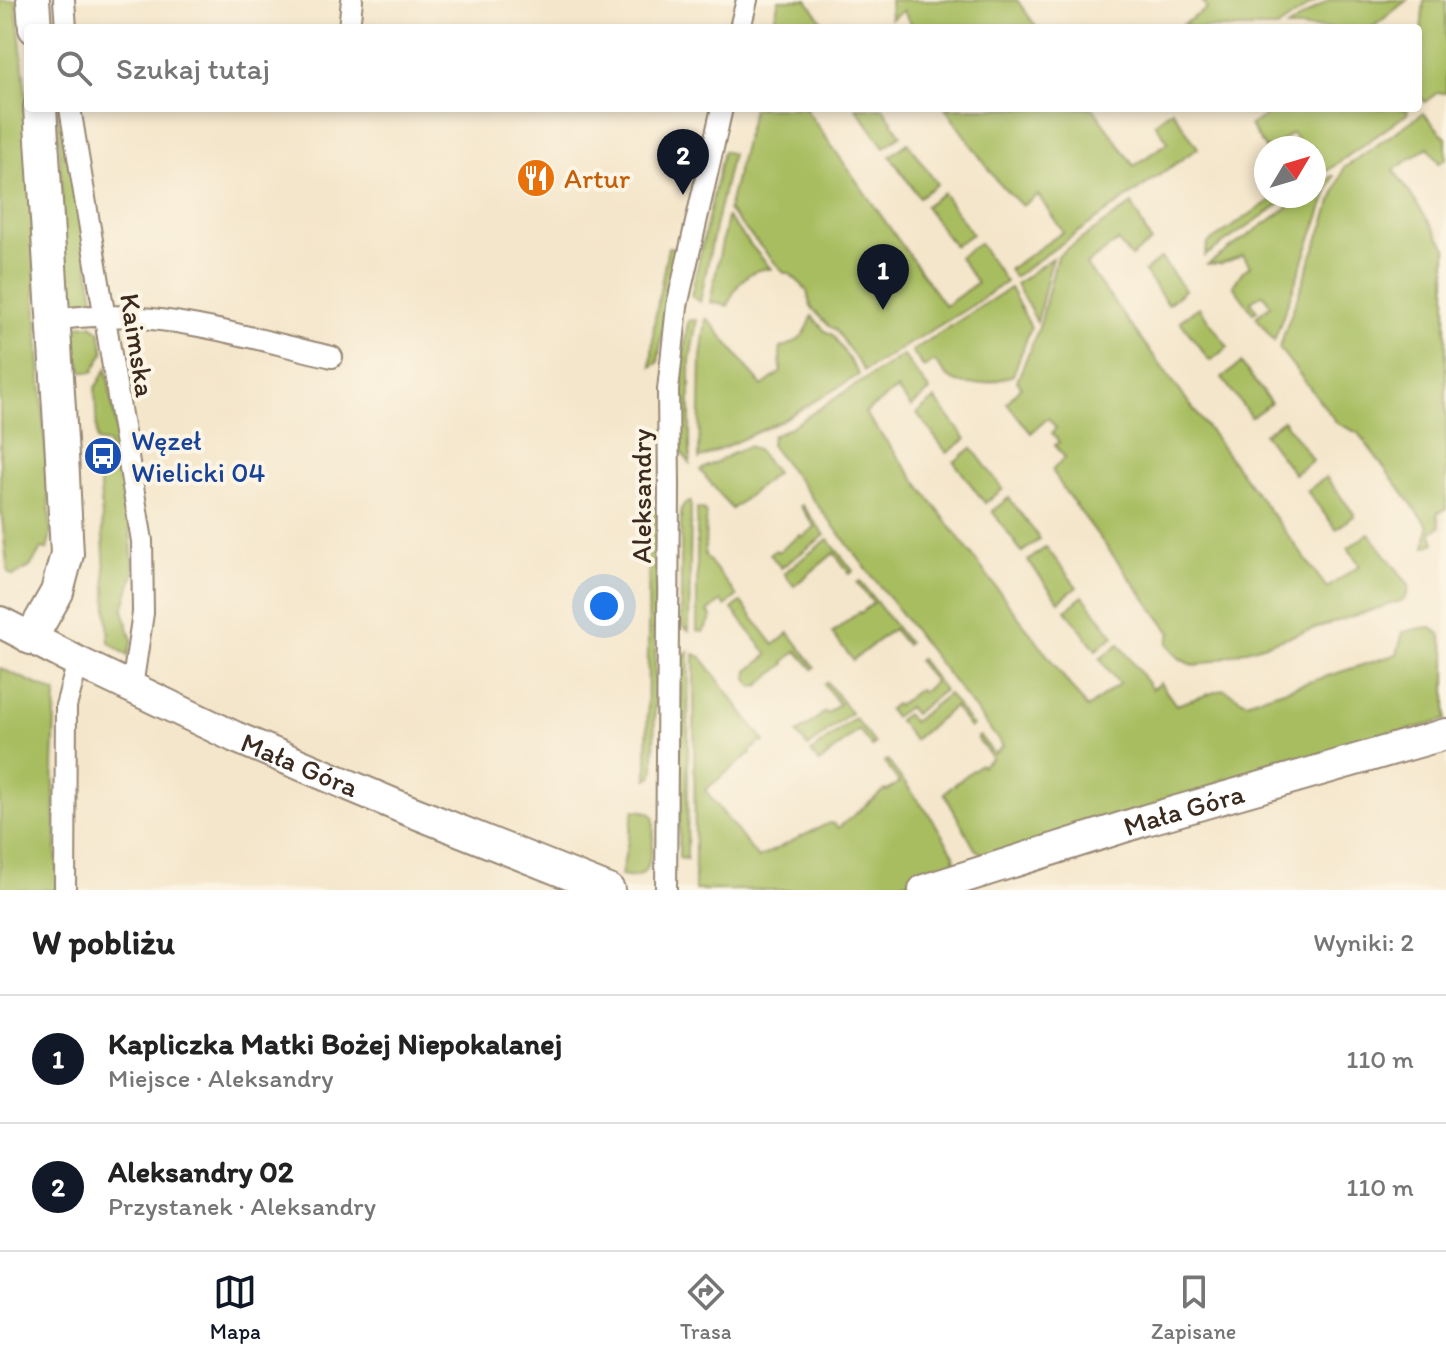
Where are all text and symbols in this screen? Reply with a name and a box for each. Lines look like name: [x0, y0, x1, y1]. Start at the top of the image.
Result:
search box: [24, 24, 1422, 112]
icon: search: [52, 46, 96, 90]
text: Szukaj tutaj: [116, 50, 270, 87]
pin: 2: [657, 129, 709, 195]
north arrow: [1254, 136, 1326, 208]
restaurant icon: Artur: [515, 157, 557, 199]
place label: Artur: [564, 161, 630, 195]
pin: 1: [857, 244, 909, 310]
street label: Kaimska: [113, 291, 163, 400]
place label: Węzeł Wielicki 04: [131, 423, 265, 489]
street label: Aleksandry: [624, 429, 658, 563]
bus stop icon: Węzeł Wielicki 04: [82, 435, 124, 477]
your location: [584, 586, 624, 626]
street label: Mała Góra: [236, 725, 364, 804]
street label: Mała Góra: [1119, 776, 1248, 843]
text: W pobliżu: [32, 922, 175, 963]
text: Wyniki: 2: [1313, 926, 1414, 958]
text: Kapliczka Matki Bożej Niepokalanej: [108, 1025, 562, 1062]
text: 1: [52, 1043, 64, 1075]
text: 110 m: [1346, 1043, 1414, 1075]
text: Miejsce · Aleksandry: [108, 1062, 333, 1094]
text: Aleksandry 02: [108, 1153, 294, 1190]
text: 2: [51, 1171, 65, 1203]
text: 110 m: [1346, 1171, 1414, 1203]
text: Przystanek · Aleksandry: [108, 1190, 376, 1222]
tab: Mapa: [210, 1270, 261, 1345]
tab: Trasa: [680, 1270, 732, 1345]
tab: Zapisane: [1151, 1270, 1236, 1345]

